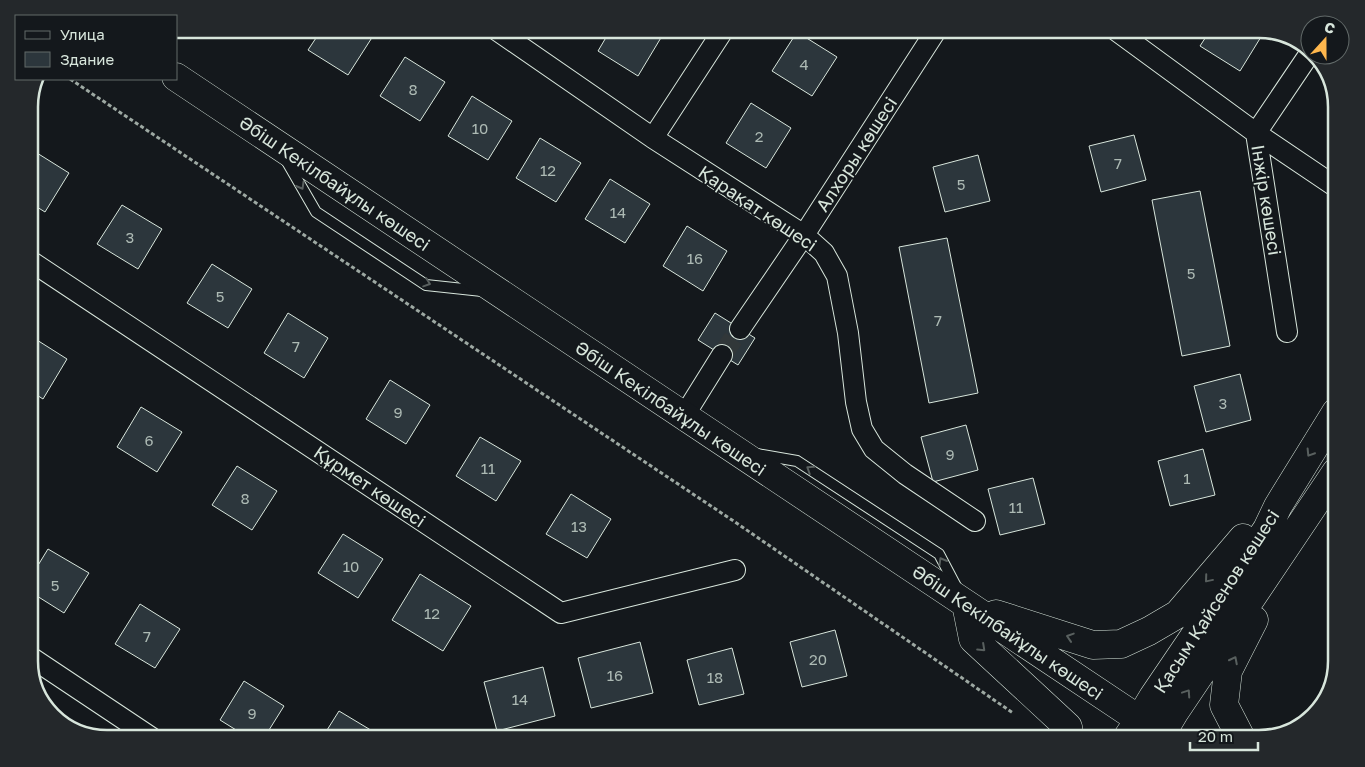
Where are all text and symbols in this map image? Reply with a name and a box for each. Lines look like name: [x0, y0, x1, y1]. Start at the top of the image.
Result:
legend: [15, 15, 178, 80]
north arrow: [1300, 15, 1350, 65]
text: С: [1322, 18, 1338, 37]
text: Улица: [60, 25, 105, 43]
text: Здание: [60, 50, 114, 68]
house number: 4: [799, 55, 809, 73]
house number: 8: [408, 80, 418, 98]
street label: Алхоры көшесі: [811, 92, 901, 216]
street label: Әбіш Кекілбайұлы көшесі: [235, 111, 435, 256]
house number: 10: [472, 119, 488, 137]
house number: 2: [755, 127, 763, 145]
street label: Інжір көшесі: [1247, 143, 1287, 257]
house number: 7: [1114, 154, 1122, 172]
street label: Қарақат көшесі: [695, 160, 821, 256]
house number: 12: [540, 161, 556, 179]
house number: 5: [957, 175, 965, 193]
one-way arrow: [295, 181, 305, 190]
house number: 14: [610, 203, 626, 221]
house number: 3: [126, 228, 134, 246]
house number: 16: [687, 249, 703, 267]
house number: 5: [1187, 264, 1195, 282]
one-way arrow: [422, 277, 431, 287]
house number: 5: [216, 287, 224, 305]
house number: 7: [934, 311, 942, 329]
street label: Әбіш Кекілбайұлы көшесі: [571, 336, 771, 481]
house number: 7: [292, 337, 300, 355]
house number: 3: [1219, 394, 1227, 412]
house number: 9: [393, 403, 403, 421]
house number: 6: [144, 431, 154, 449]
street label: Құрмет көшесі: [309, 441, 430, 532]
house number: 9: [945, 445, 955, 463]
one-way arrow: [1307, 448, 1317, 457]
house number: 11: [481, 459, 495, 477]
one-way arrow: [806, 466, 815, 476]
house number: 1: [1183, 469, 1191, 487]
house number: 8: [240, 489, 250, 507]
house number: 11: [1009, 498, 1023, 516]
street label: Қасым Қайсенов көшесі: [1148, 505, 1284, 697]
house number: 13: [571, 517, 587, 535]
house number: 10: [343, 557, 359, 575]
one-way arrow: [939, 558, 949, 567]
street label: Әбіш Кекілбайұлы көшесі: [908, 560, 1108, 705]
one-way arrow: [1205, 573, 1213, 582]
house number: 5: [51, 576, 59, 594]
house number: 12: [424, 604, 440, 622]
house number: 7: [143, 627, 151, 645]
one-way arrow: [1067, 633, 1075, 643]
one-way arrow: [977, 642, 986, 651]
house number: 20: [809, 650, 827, 668]
one-way arrow: [1228, 656, 1238, 665]
house number: 16: [607, 666, 623, 684]
house number: 18: [707, 668, 723, 686]
house number: 14: [512, 690, 528, 708]
one-way arrow: [1181, 690, 1190, 699]
house number: 9: [247, 704, 257, 722]
scale bar: [1190, 720, 1258, 752]
text: 20 m: [1198, 727, 1233, 745]

